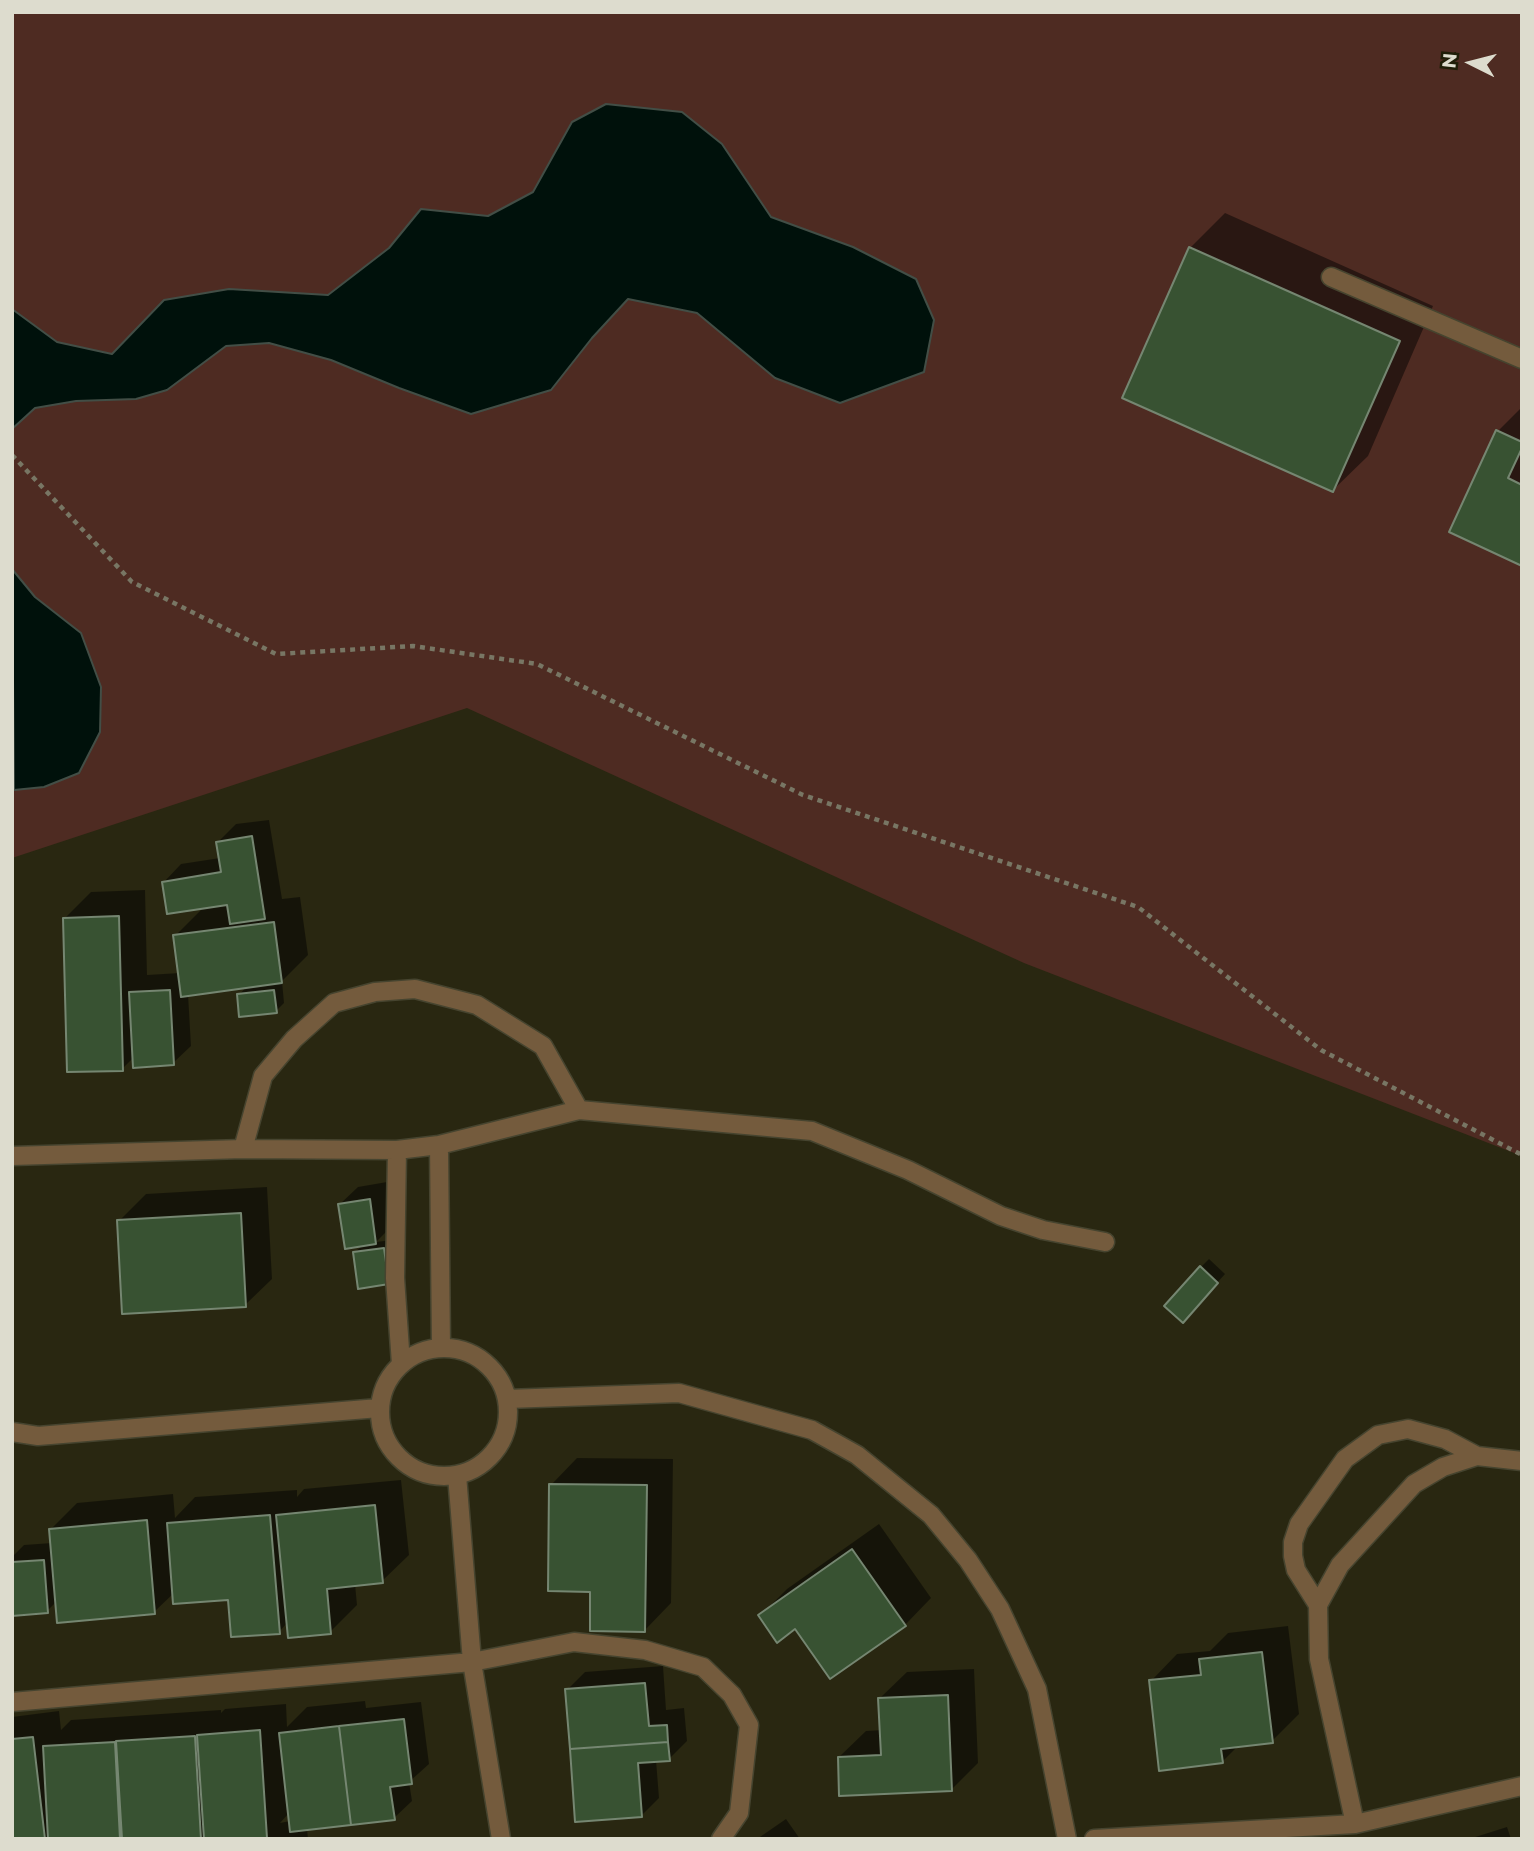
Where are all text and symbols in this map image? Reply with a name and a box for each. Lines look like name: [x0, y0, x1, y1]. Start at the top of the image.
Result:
north arrow: [1436, 28, 1506, 98]
text: N: [1437, 52, 1462, 70]

